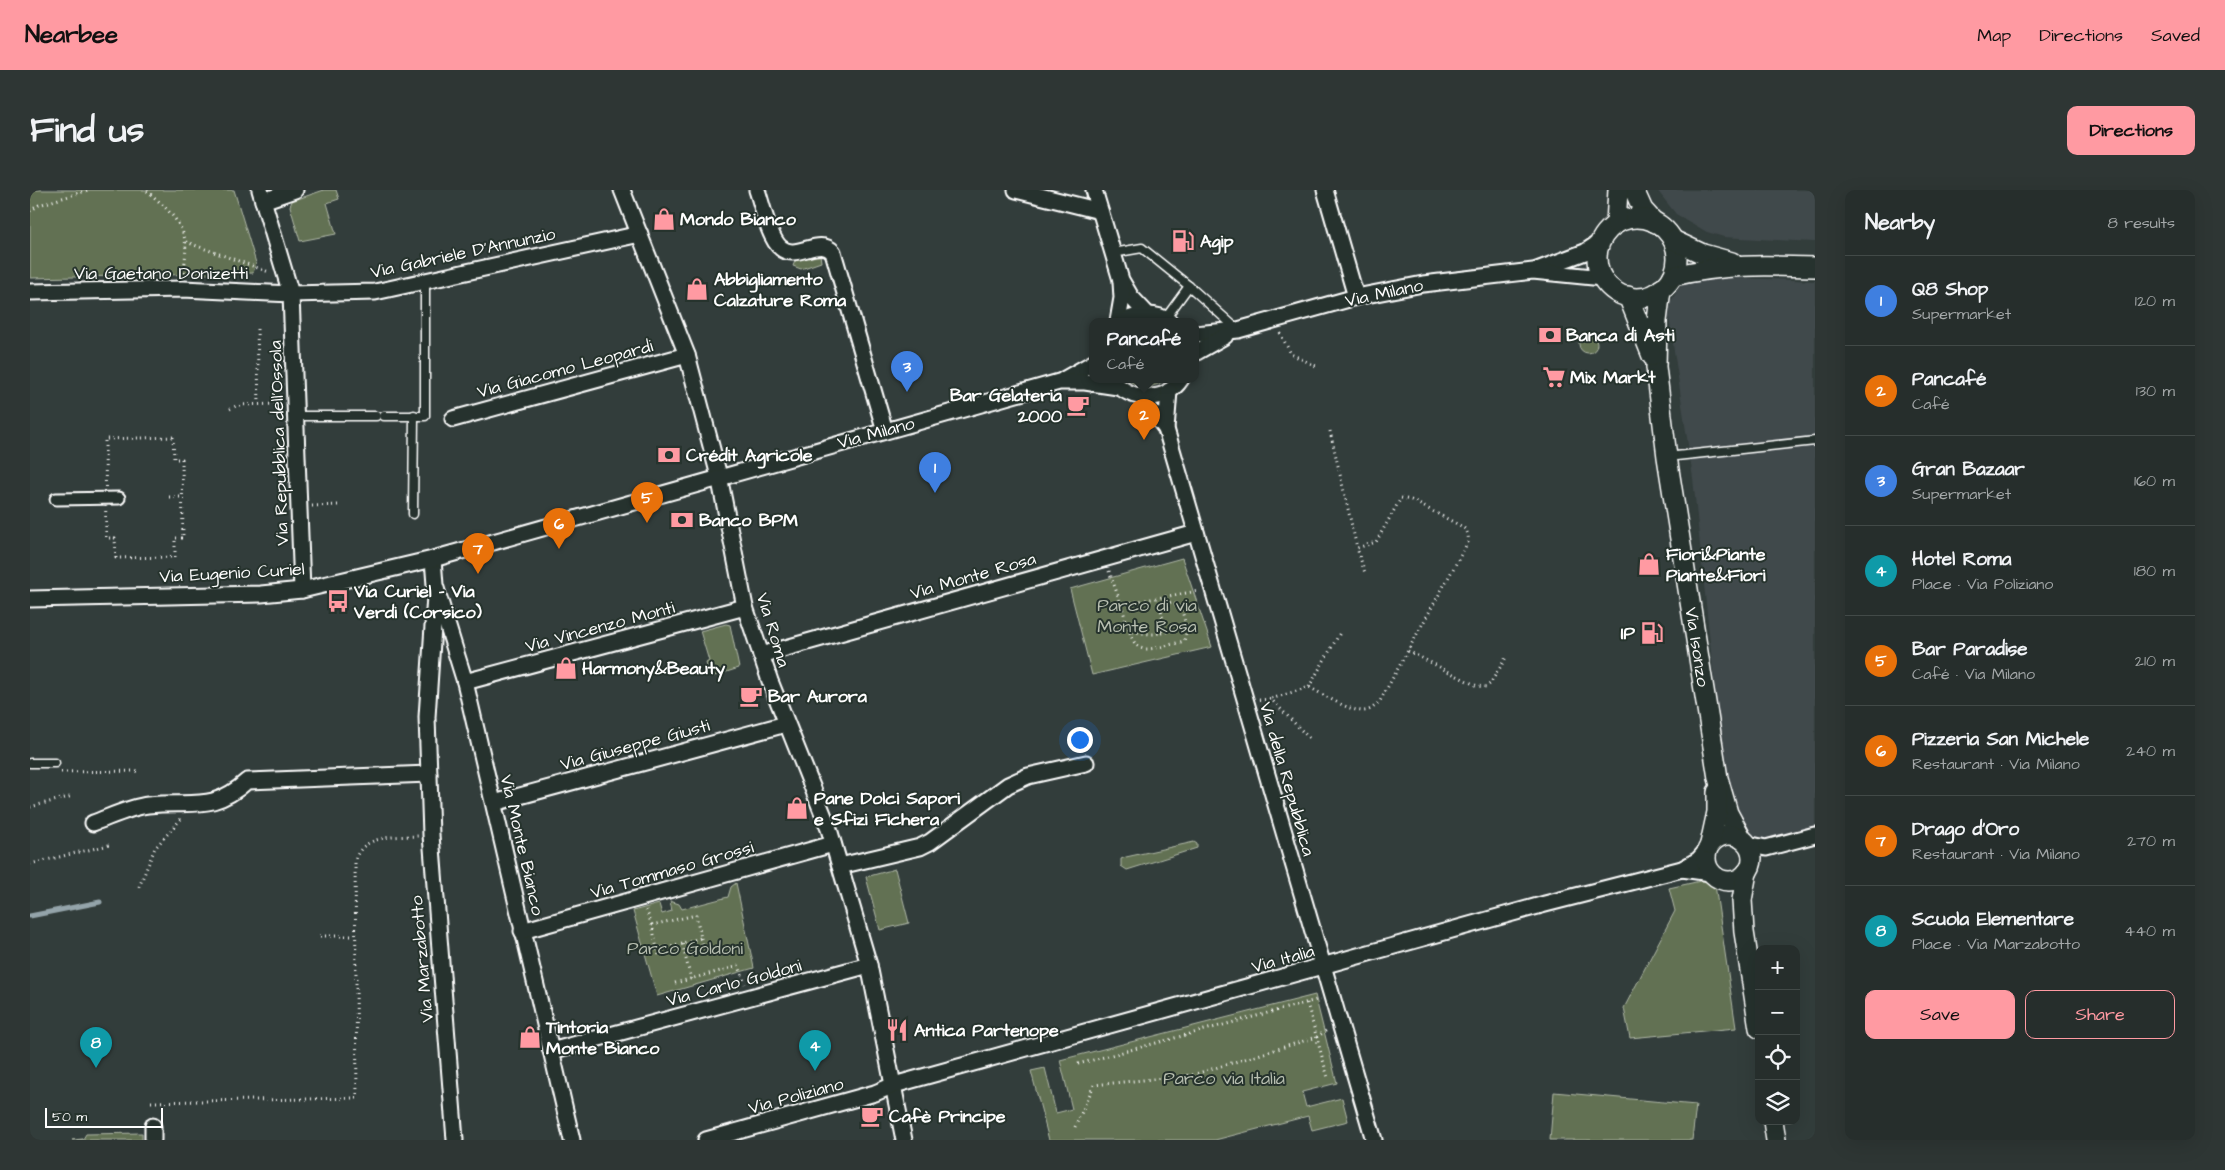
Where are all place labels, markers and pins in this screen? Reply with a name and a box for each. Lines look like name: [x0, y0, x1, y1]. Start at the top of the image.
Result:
shop icon: Mondo Bianco: [651, 206, 677, 232]
place label: Mondo Bianco: [680, 207, 797, 232]
fuel station icon: Agip: [1170, 228, 1196, 254]
place label: Agip: [1200, 229, 1234, 255]
place label: Abbigliamento Calzature Roma: [714, 267, 847, 313]
shop icon: Abbigliamento Calzature Roma: [684, 276, 710, 302]
bank icon: Banca di Asti: [1537, 322, 1563, 348]
place label: Banca di Asti: [1566, 323, 1675, 348]
pin: 3: [891, 351, 923, 392]
supermarket icon: Mix Markt: [1541, 364, 1567, 390]
place label: Mix Markt: [1570, 365, 1656, 390]
place label: Bar Gelateria 2000: [950, 383, 1063, 429]
cafe icon: Bar Gelateria 2000: [1065, 392, 1091, 418]
pin: 2: [1128, 399, 1160, 440]
bank icon: Crédit Agricole: [656, 442, 682, 468]
place label: Crédit Agricole: [686, 443, 813, 469]
pin: 1: [919, 452, 951, 493]
pin: 5: [631, 482, 663, 523]
bank icon: Banco BPM: [669, 507, 695, 533]
pin: 6: [543, 508, 575, 549]
place label: Banco BPM: [699, 508, 798, 533]
pin: 7: [462, 533, 494, 574]
place label: Fiori&Piante Piante&Fiori: [1666, 542, 1766, 588]
shop icon: Fiori&Piante Piante&Fiori: [1636, 551, 1662, 577]
place label: Via Curiel - Via Verdi (Corsico): [353, 579, 483, 625]
bus stop icon: Via Curiel - Via Verdi (Corsico): [325, 588, 351, 614]
fuel station icon: IP: [1639, 620, 1665, 646]
place label: IP: [1621, 621, 1636, 646]
shop icon: Harmony&Beauty: [553, 655, 579, 681]
place label: Harmony&Beauty: [582, 656, 725, 682]
cafe icon: Bar Aurora: [738, 683, 764, 709]
place label: Bar Aurora: [768, 684, 868, 709]
place label: Pane Dolci Sapori e Sfizi Fichera: [814, 786, 960, 832]
shop icon: Pane Dolci Sapori e Sfizi Fichera: [784, 795, 810, 821]
place label: Tintoria Monte Bianco: [545, 1015, 660, 1061]
restaurant icon: Antica Partenope: [884, 1017, 910, 1043]
place label: Antica Partenope: [914, 1018, 1059, 1043]
shop icon: Tintoria Monte Bianco: [517, 1024, 543, 1050]
pin: 8: [80, 1027, 112, 1068]
pin: 4: [799, 1030, 831, 1071]
cafe icon: Cafè Principe: [859, 1103, 885, 1129]
place label: Cafè Principe: [889, 1104, 1006, 1129]

